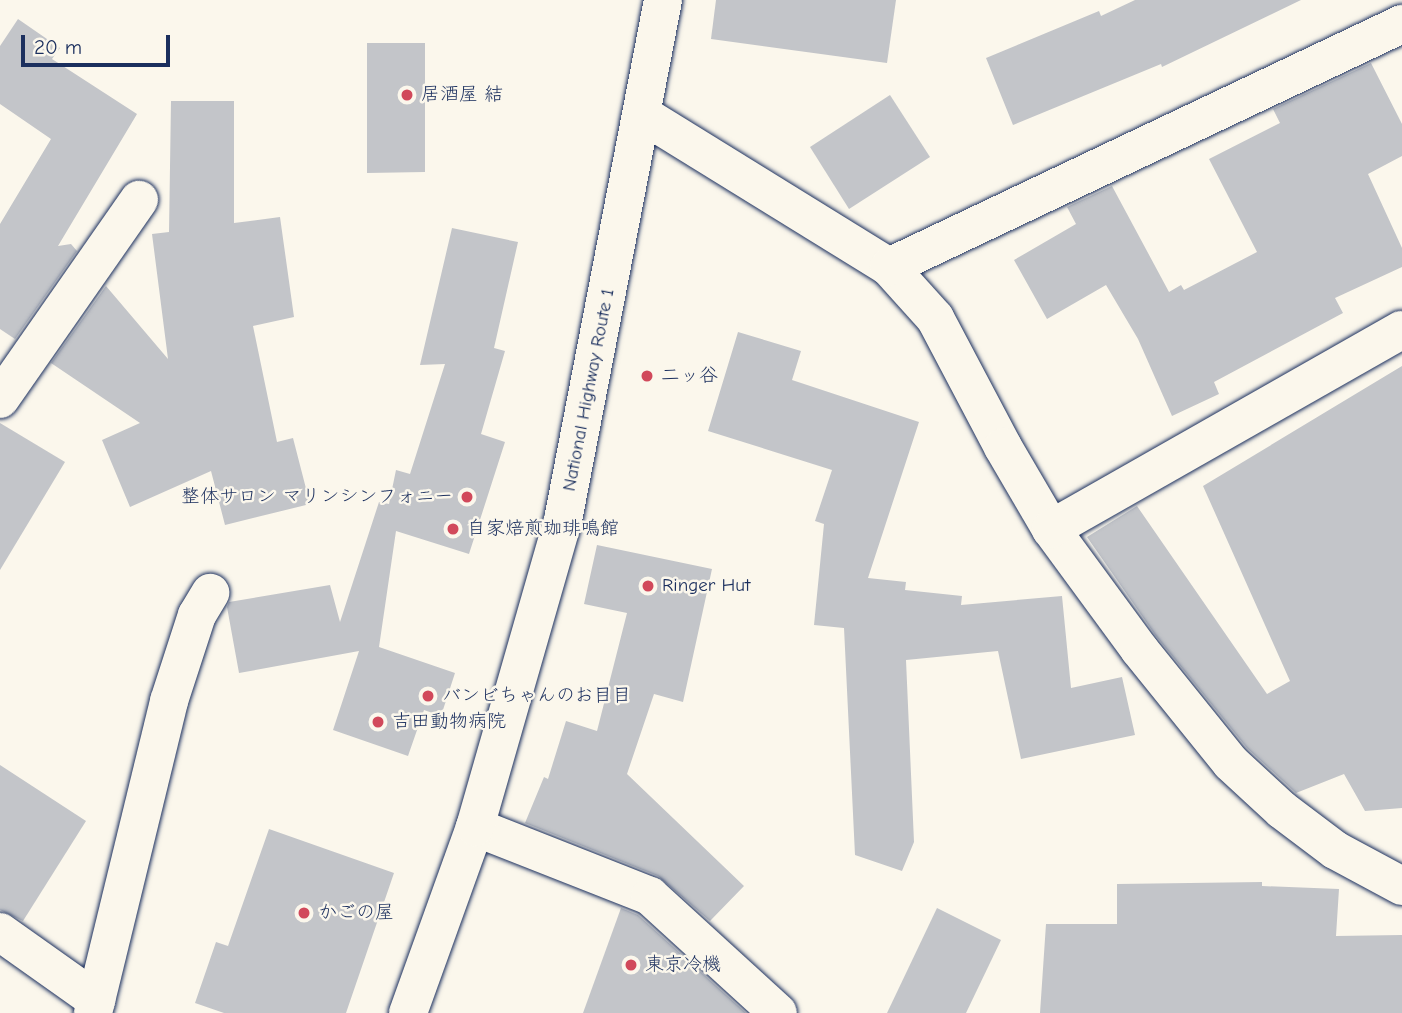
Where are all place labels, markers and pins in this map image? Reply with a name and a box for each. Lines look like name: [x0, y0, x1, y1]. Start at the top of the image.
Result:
place label: 居酒屋 結: [421, 84, 503, 106]
marker: 居酒屋 結: [399, 87, 415, 103]
place label: 二ッ谷: [661, 365, 718, 387]
marker: 二ッ谷: [639, 368, 655, 384]
place label: 整体サロン マリンシンフォニー: [181, 486, 453, 508]
marker: 整体サロン マリンシンフォニー: [459, 489, 475, 505]
place label: 自家焙煎珈琲鳴館: [467, 518, 619, 540]
marker: 自家焙煎珈琲鳴館: [445, 521, 461, 537]
place label: Ringer Hut: [662, 575, 751, 597]
marker: Ringer Hut: [640, 578, 656, 594]
place label: バンビちゃんのお目目: [442, 685, 632, 707]
marker: バンビちゃんのお目目: [420, 688, 436, 704]
place label: 吉田動物病院: [392, 711, 506, 733]
marker: 吉田動物病院: [370, 714, 386, 730]
place label: かごの屋: [318, 902, 394, 924]
marker: かごの屋: [296, 905, 312, 921]
place label: 東京冷機: [645, 954, 721, 976]
marker: 東京冷機: [623, 957, 639, 973]

